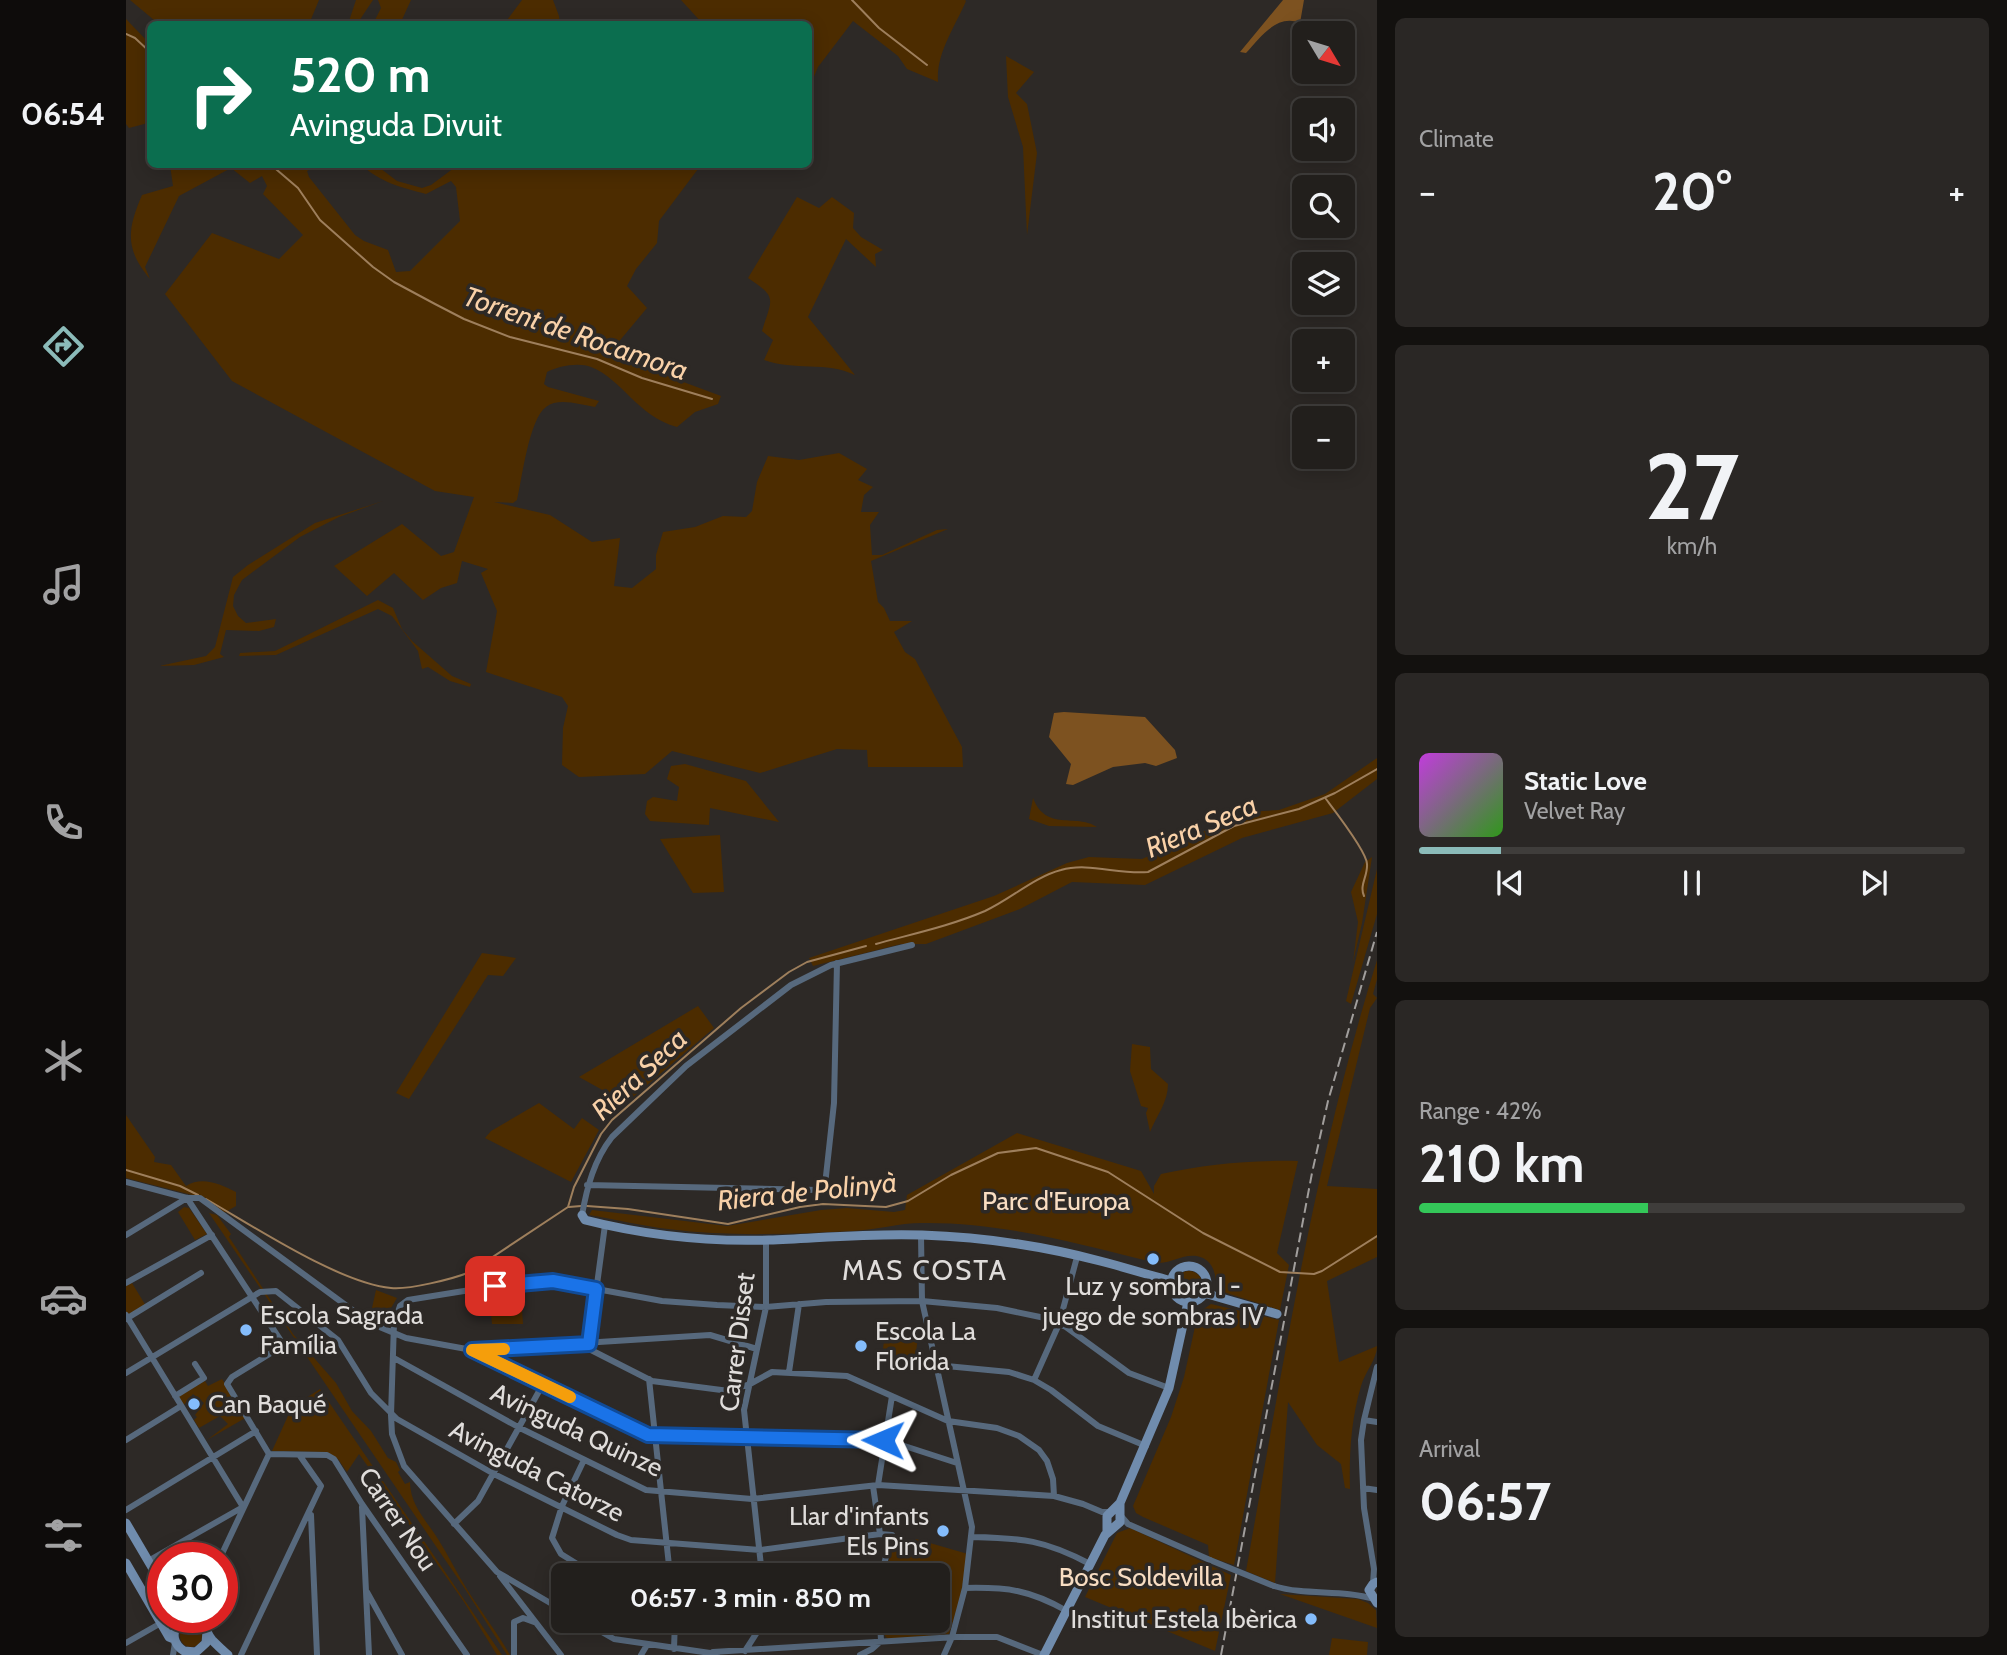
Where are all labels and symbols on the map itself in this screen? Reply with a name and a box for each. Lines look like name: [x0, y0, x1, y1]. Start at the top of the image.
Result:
north arrow: [1292, 21, 1354, 84]
water label: Torrent de Rocamora: [459, 279, 693, 387]
water label: Riera Seca: [1140, 787, 1262, 865]
water label: Riera Seca: [584, 1021, 694, 1127]
water label: Riera de Polinyà: [715, 1165, 899, 1217]
park label: Parc d'Europa: [982, 1185, 1131, 1217]
marker: Luz y sombra I - juego de sombras IV: [1145, 1251, 1161, 1267]
district label: MAS COSTA: [842, 1253, 1008, 1287]
pin: [465, 1256, 525, 1316]
street label: Carrer Disset: [713, 1270, 761, 1413]
place label: Luz y sombra I - juego de sombras IV: [1041, 1270, 1264, 1332]
place label: Escola Sagrada Família: [260, 1299, 424, 1361]
place label: Escola La Florida: [875, 1315, 976, 1377]
marker: Escola Sagrada Família: [238, 1322, 254, 1338]
marker: Escola La Florida: [853, 1338, 869, 1354]
street label: Avinguda Quinze: [486, 1376, 668, 1484]
place label: Can Baqué: [208, 1388, 326, 1420]
marker: Can Baqué: [186, 1396, 202, 1412]
position arrow: [846, 1403, 920, 1477]
street label: Avinguda Catorze: [444, 1413, 630, 1529]
street label: Carrer Nou: [352, 1461, 444, 1577]
place label: Llar d'infants Els Pins: [789, 1500, 929, 1562]
marker: Llar d'infants Els Pins: [935, 1523, 951, 1539]
speed limit sign: 30: [147, 1542, 238, 1633]
park label: Bosc Soldevilla: [1059, 1561, 1224, 1593]
place label: Institut Estela Ibèrica: [1070, 1603, 1298, 1635]
marker: Institut Estela Ibèrica: [1303, 1611, 1319, 1627]

